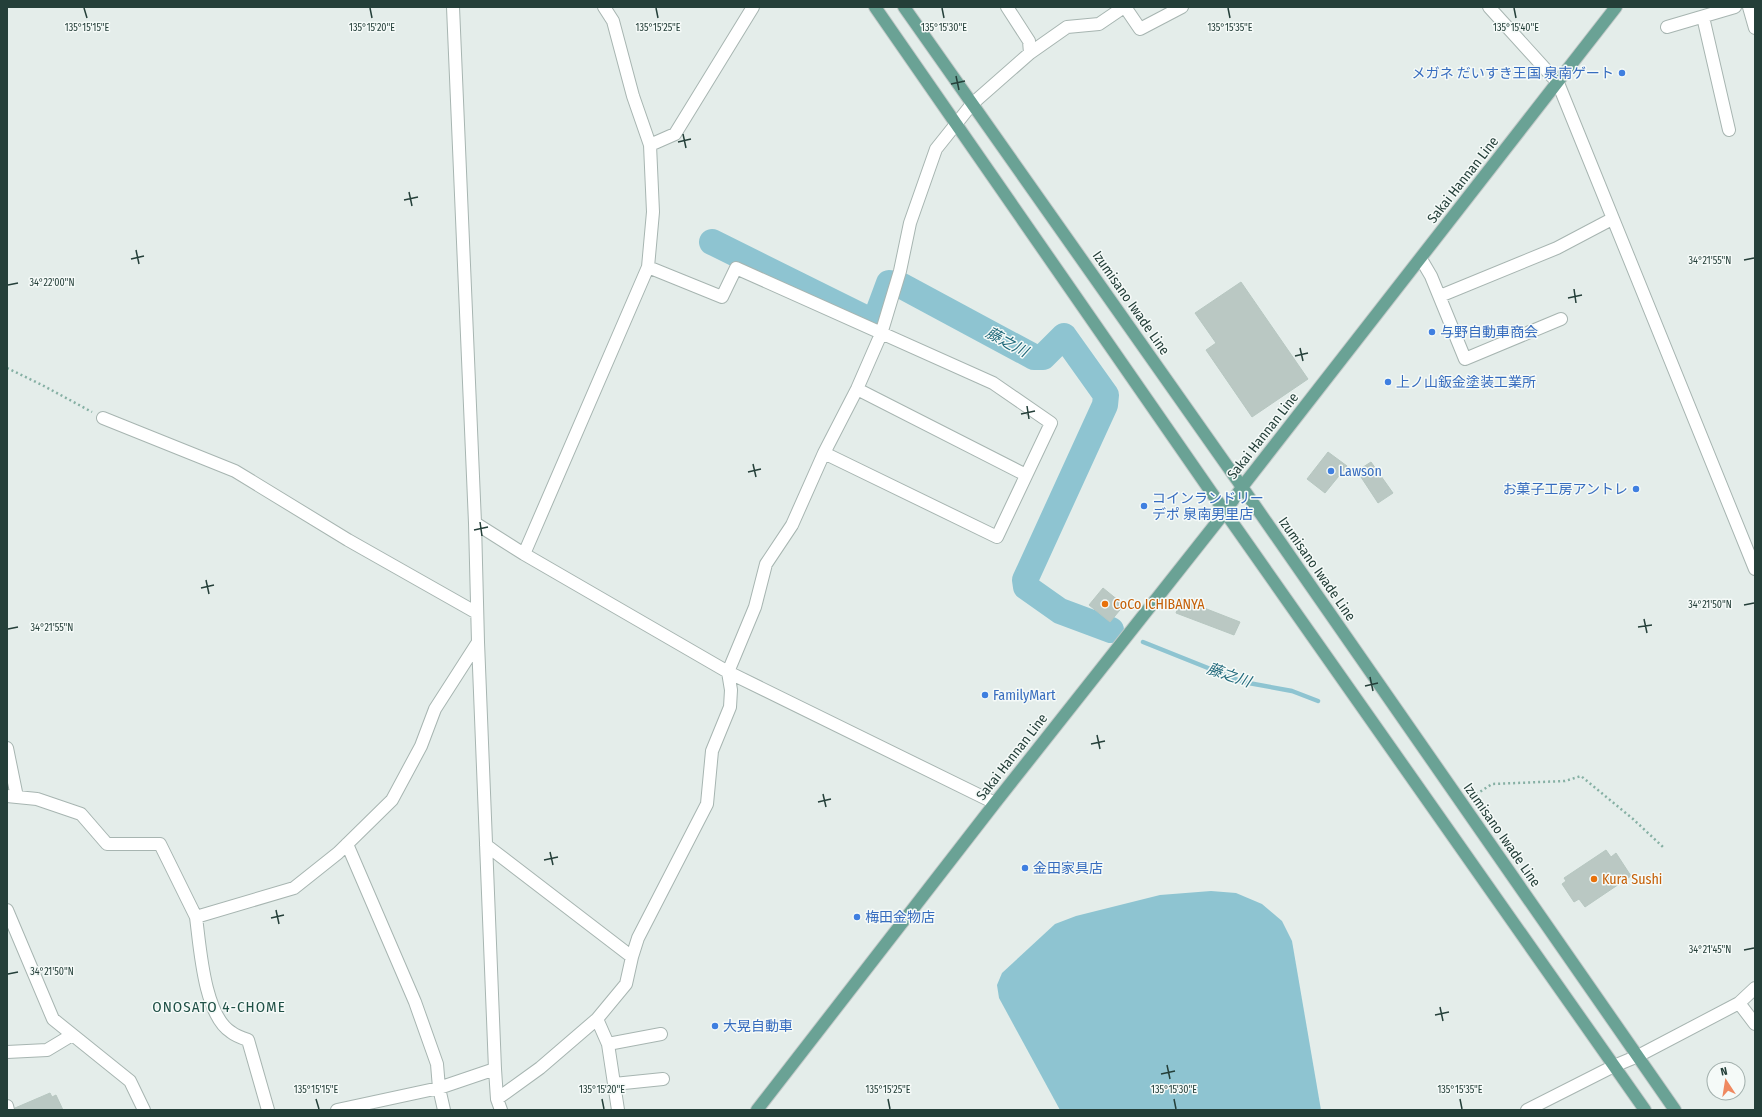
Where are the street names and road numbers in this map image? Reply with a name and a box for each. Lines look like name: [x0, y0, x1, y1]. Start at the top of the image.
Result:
street label: Sakai Hannan Line: [1424, 133, 1502, 227]
street label: Izumisano Iwade Line: [1089, 248, 1173, 358]
street label: Sakai Hannan Line: [1224, 389, 1302, 483]
street label: Izumisano Iwade Line: [1275, 514, 1359, 624]
street label: Sakai Hannan Line: [973, 710, 1051, 804]
street label: Izumisano Iwade Line: [1460, 780, 1544, 890]

